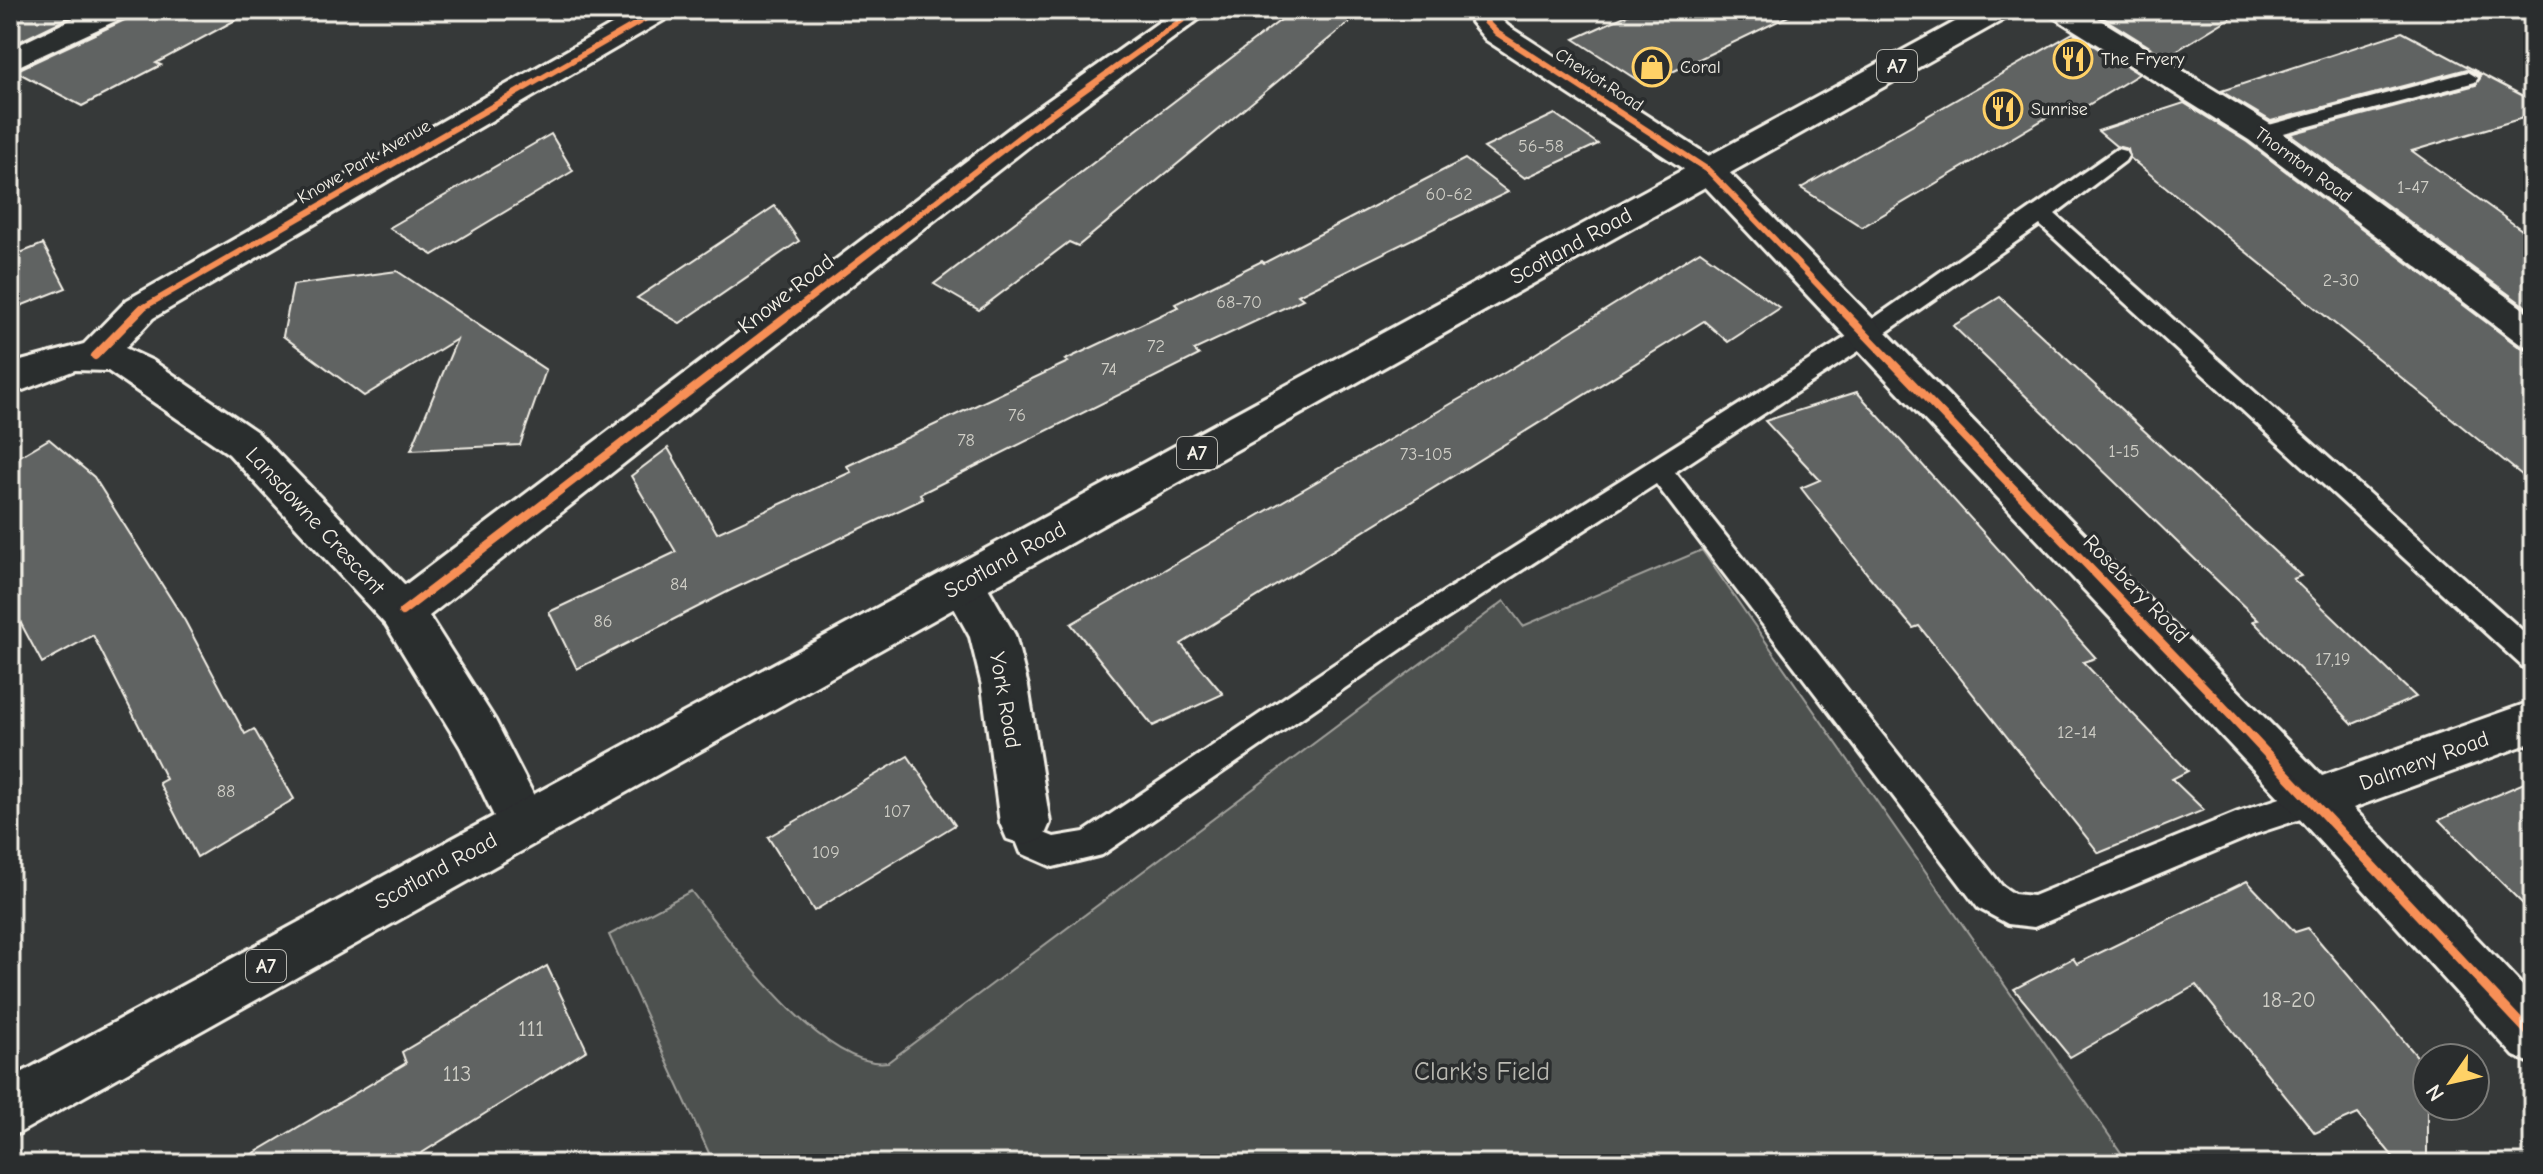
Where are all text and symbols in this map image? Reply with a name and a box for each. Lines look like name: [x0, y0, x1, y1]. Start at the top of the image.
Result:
restaurant icon: The Fryery: [2052, 38, 2094, 80]
street label: Cheviot Road: [1551, 44, 1647, 116]
shop icon: Coral: [1631, 46, 1673, 88]
place label: The Fryery: [2101, 49, 2186, 70]
road number: A7: [1877, 50, 1917, 82]
place label: Coral: [1680, 57, 1721, 78]
restaurant icon: Sunrise: [1982, 88, 2024, 130]
place label: Sunrise: [2031, 99, 2088, 120]
street label: Knowe Park Avenue: [294, 115, 434, 209]
street label: Thornton Road: [2250, 123, 2356, 207]
house number: 56-58: [1518, 136, 1564, 157]
house number: 1-47: [2397, 177, 2429, 198]
house number: 60-62: [1425, 184, 1473, 205]
street label: Scotland Road: [1506, 202, 1636, 290]
street label: Knowe Road: [733, 248, 839, 340]
house number: 2-30: [2323, 270, 2359, 291]
house number: 68-70: [1216, 292, 1262, 313]
house number: 72: [1147, 336, 1165, 357]
house number: 74: [1101, 359, 1117, 380]
house number: 76: [1008, 405, 1026, 426]
house number: 78: [957, 430, 975, 451]
road number: A7: [1177, 437, 1217, 469]
house number: 1-15: [2108, 441, 2140, 462]
street label: Lansdowne Crescent: [240, 442, 390, 601]
house number: 73-105: [1400, 444, 1452, 465]
street label: Scotland Road: [940, 516, 1070, 604]
street label: Rosebery Road: [2078, 529, 2194, 649]
house number: 84: [670, 574, 688, 595]
house number: 86: [593, 611, 613, 632]
house number: 17,19: [2315, 649, 2351, 670]
street label: York Road: [984, 650, 1026, 750]
house number: 12-14: [2057, 722, 2097, 743]
street label: Dalmeny Road: [2356, 726, 2492, 796]
house number: 88: [217, 781, 235, 802]
house number: 107: [884, 801, 911, 822]
street label: Scotland Road: [371, 827, 501, 915]
house number: 109: [812, 842, 840, 863]
road number: A7: [246, 950, 286, 982]
house number: 18-20: [2262, 987, 2316, 1013]
house number: 111: [518, 1016, 544, 1042]
north arrow: [2411, 1042, 2491, 1122]
park label: Clark's Field: [1414, 1057, 1550, 1087]
house number: 113: [443, 1061, 471, 1087]
text: N: [2420, 1079, 2450, 1106]

